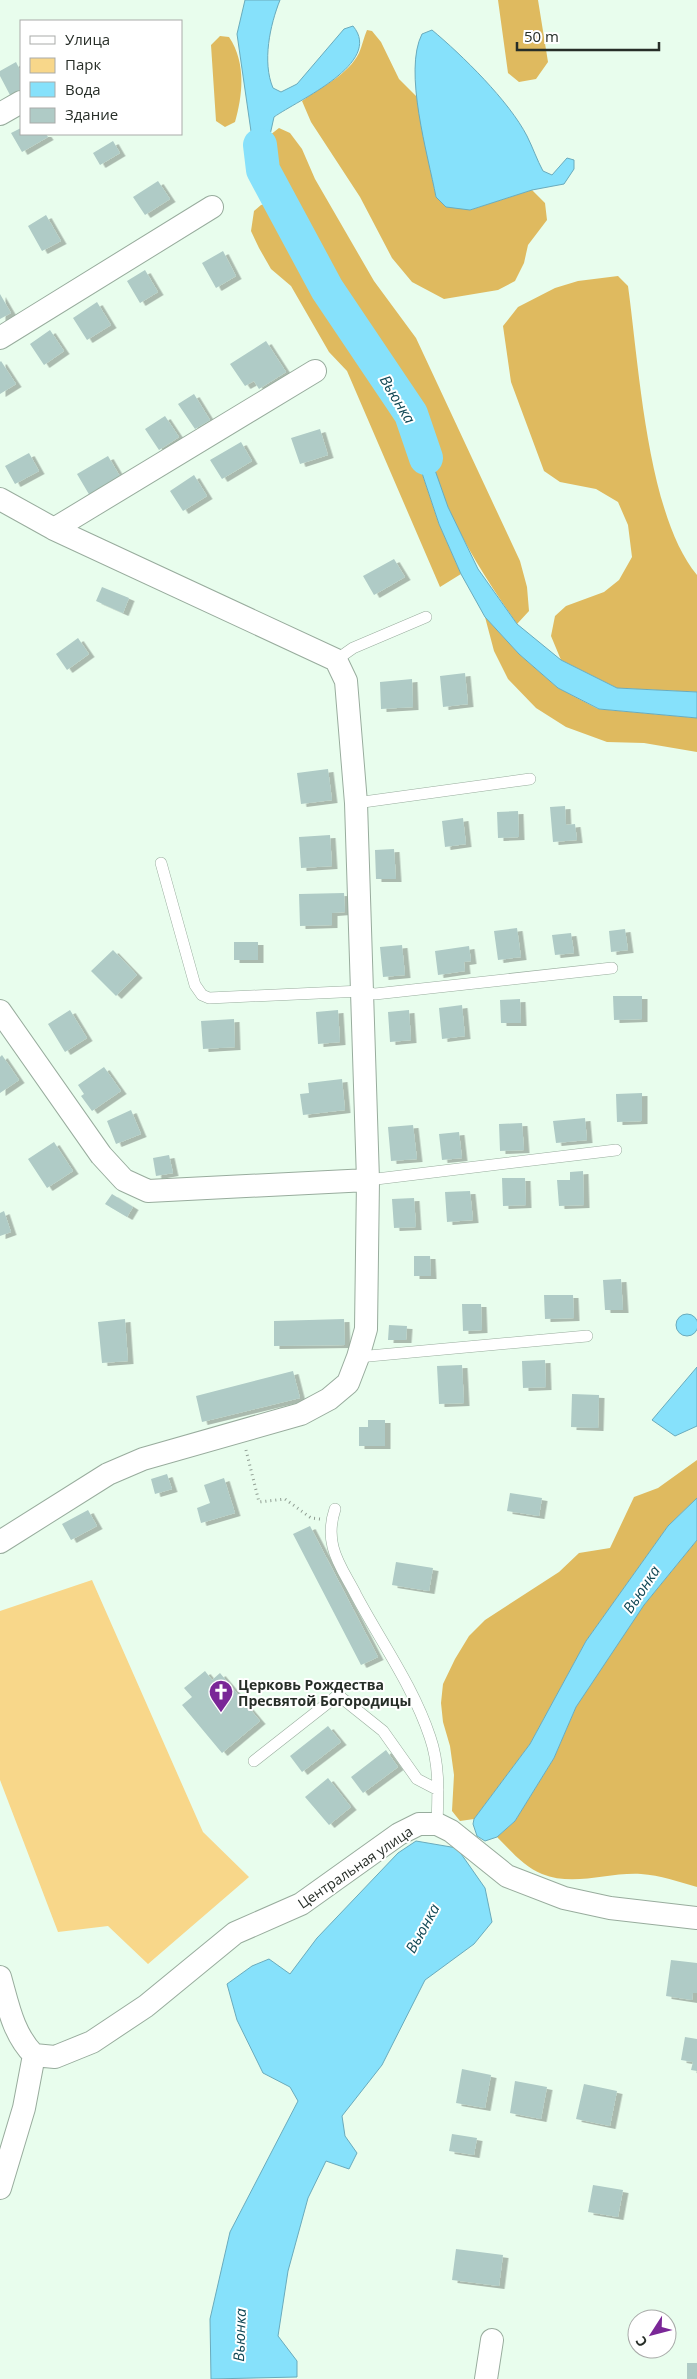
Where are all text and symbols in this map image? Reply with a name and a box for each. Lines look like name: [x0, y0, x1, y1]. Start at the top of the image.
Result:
legend: [20, 20, 182, 135]
scale bar: [517, 20, 660, 52]
text: 50 m: [524, 26, 559, 46]
text: Улица: [65, 29, 110, 49]
text: Парк: [65, 54, 101, 74]
text: Вода: [65, 79, 101, 99]
text: Здание: [65, 104, 118, 124]
water label: Вьюнка: [376, 371, 421, 427]
water label: Вьюнка: [618, 1561, 664, 1617]
place label: Церковь Рождества Пресвятой Богородицы: [238, 1675, 411, 1710]
church icon: Церковь Рождества Пресвятой Богородицы: [208, 1679, 234, 1713]
street label: Центральная улица: [294, 1821, 416, 1913]
water label: Вьюнка: [400, 1899, 444, 1956]
water label: Вьюнка: [228, 2308, 250, 2362]
north arrow: [627, 2309, 677, 2359]
text: С: [631, 2333, 651, 2351]

